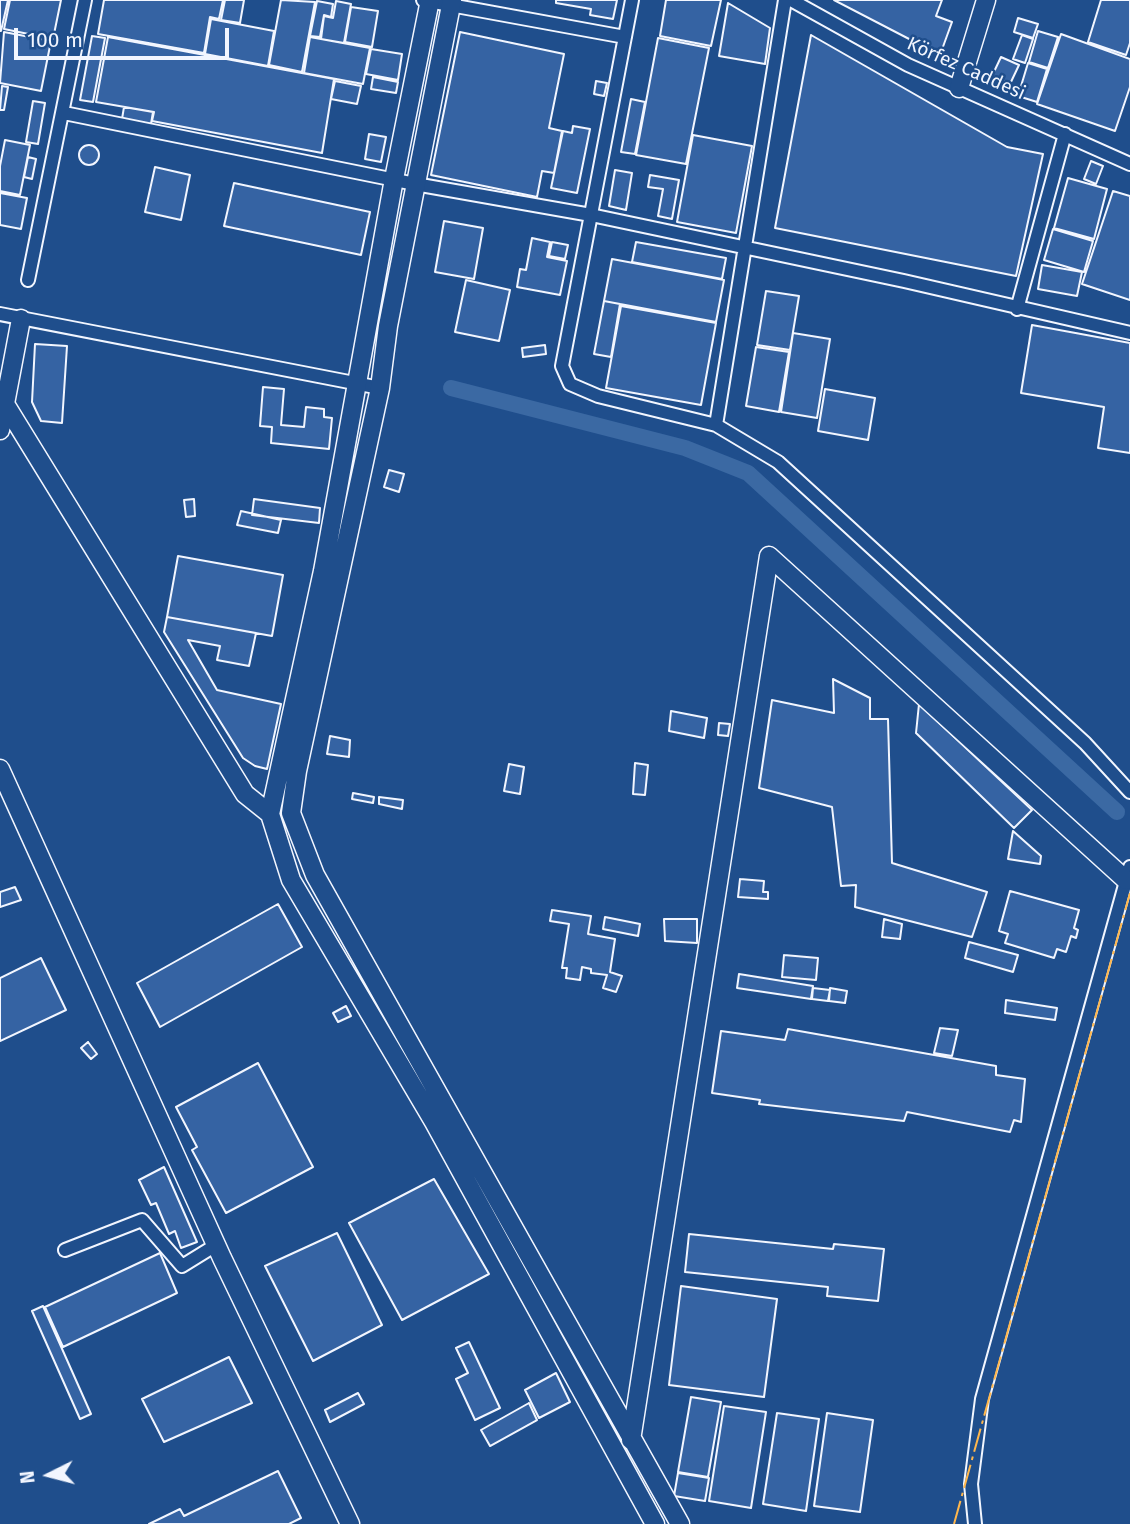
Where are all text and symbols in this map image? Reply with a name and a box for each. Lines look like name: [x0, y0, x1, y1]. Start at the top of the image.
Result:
scale bar: [18, 14, 233, 58]
text: 100 m: [27, 27, 83, 53]
street label: Körfez Caddesi: [903, 33, 1029, 105]
north arrow: [14, 1440, 84, 1510]
text: N: [16, 1470, 40, 1485]

